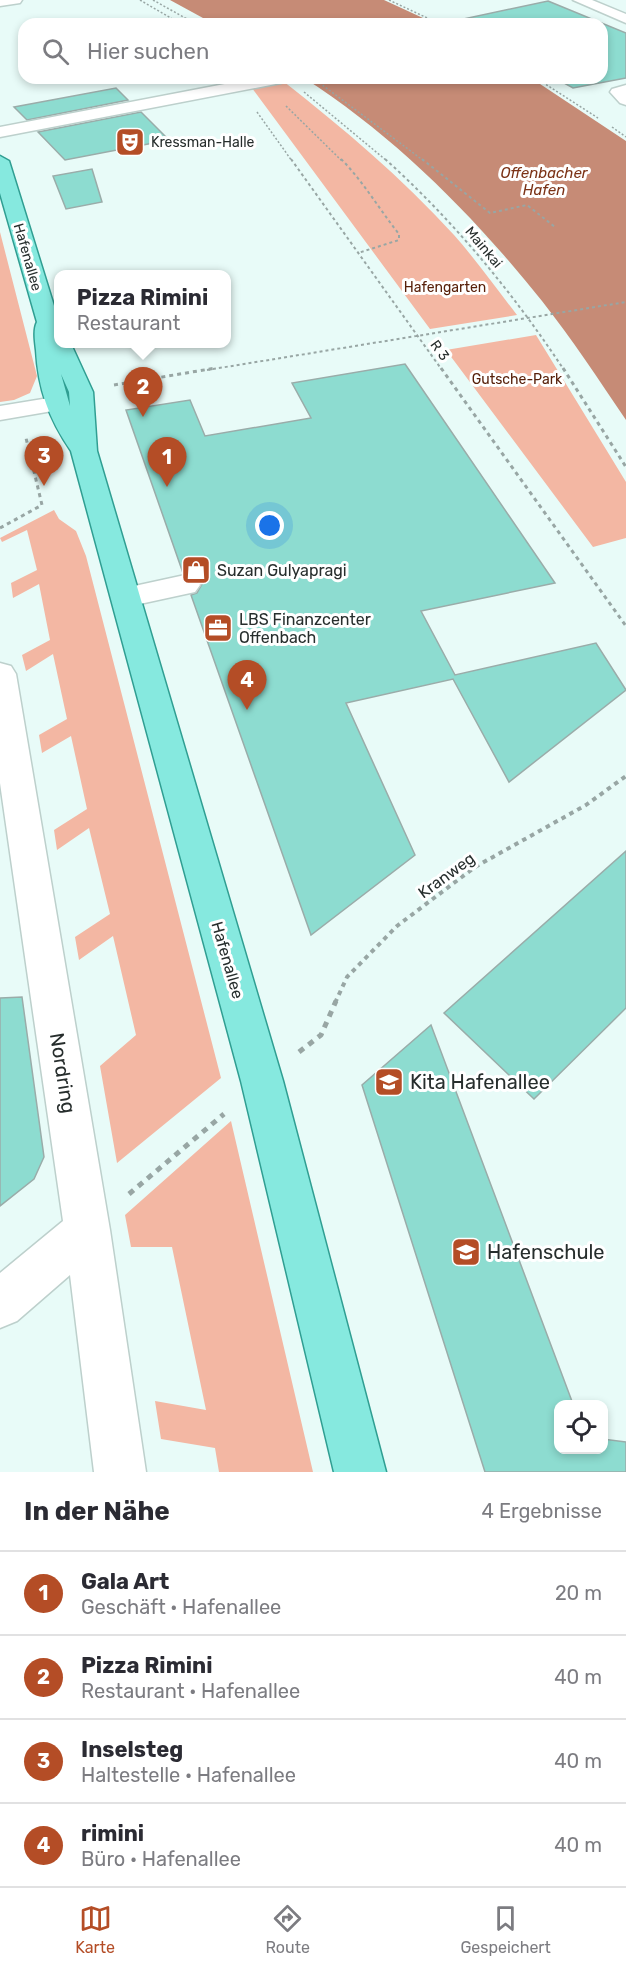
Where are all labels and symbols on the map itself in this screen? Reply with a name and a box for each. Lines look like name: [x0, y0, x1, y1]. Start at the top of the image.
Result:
theatre icon: Kressman-Halle: [114, 126, 146, 158]
place label: Kressman-Halle: [151, 134, 255, 151]
water label: Offenbacher Hafen: [500, 164, 589, 199]
street label: Hafenallee: [10, 221, 45, 293]
street label: Mainkai: [461, 223, 506, 272]
park label: Hafengarten: [404, 279, 486, 296]
street label: R 3: [427, 337, 453, 364]
pin: 2: [124, 368, 162, 417]
park label: Gutsche-Park: [472, 371, 563, 388]
pin: 3: [24, 436, 63, 486]
pin: 1: [148, 438, 186, 487]
your location: [255, 511, 284, 540]
shop icon: Suzan Gulyapragi: [180, 554, 212, 586]
place label: Suzan Gulyapragi: [217, 561, 347, 580]
place label: LBS Finanzcenter Offenbach: [239, 610, 371, 647]
office icon: LBS Finanzcenter Offenbach: [202, 612, 234, 644]
pin: 4: [228, 660, 266, 710]
street label: Kranweg: [414, 849, 478, 902]
street label: Hafenallee: [207, 919, 248, 1001]
street label: Nordring: [45, 1031, 81, 1115]
school or university icon: Kita Hafenallee: [373, 1066, 405, 1098]
place label: Kita Hafenallee: [410, 1070, 550, 1094]
school or university icon: Hafenschule: [450, 1236, 482, 1268]
place label: Hafenschule: [487, 1240, 605, 1264]

